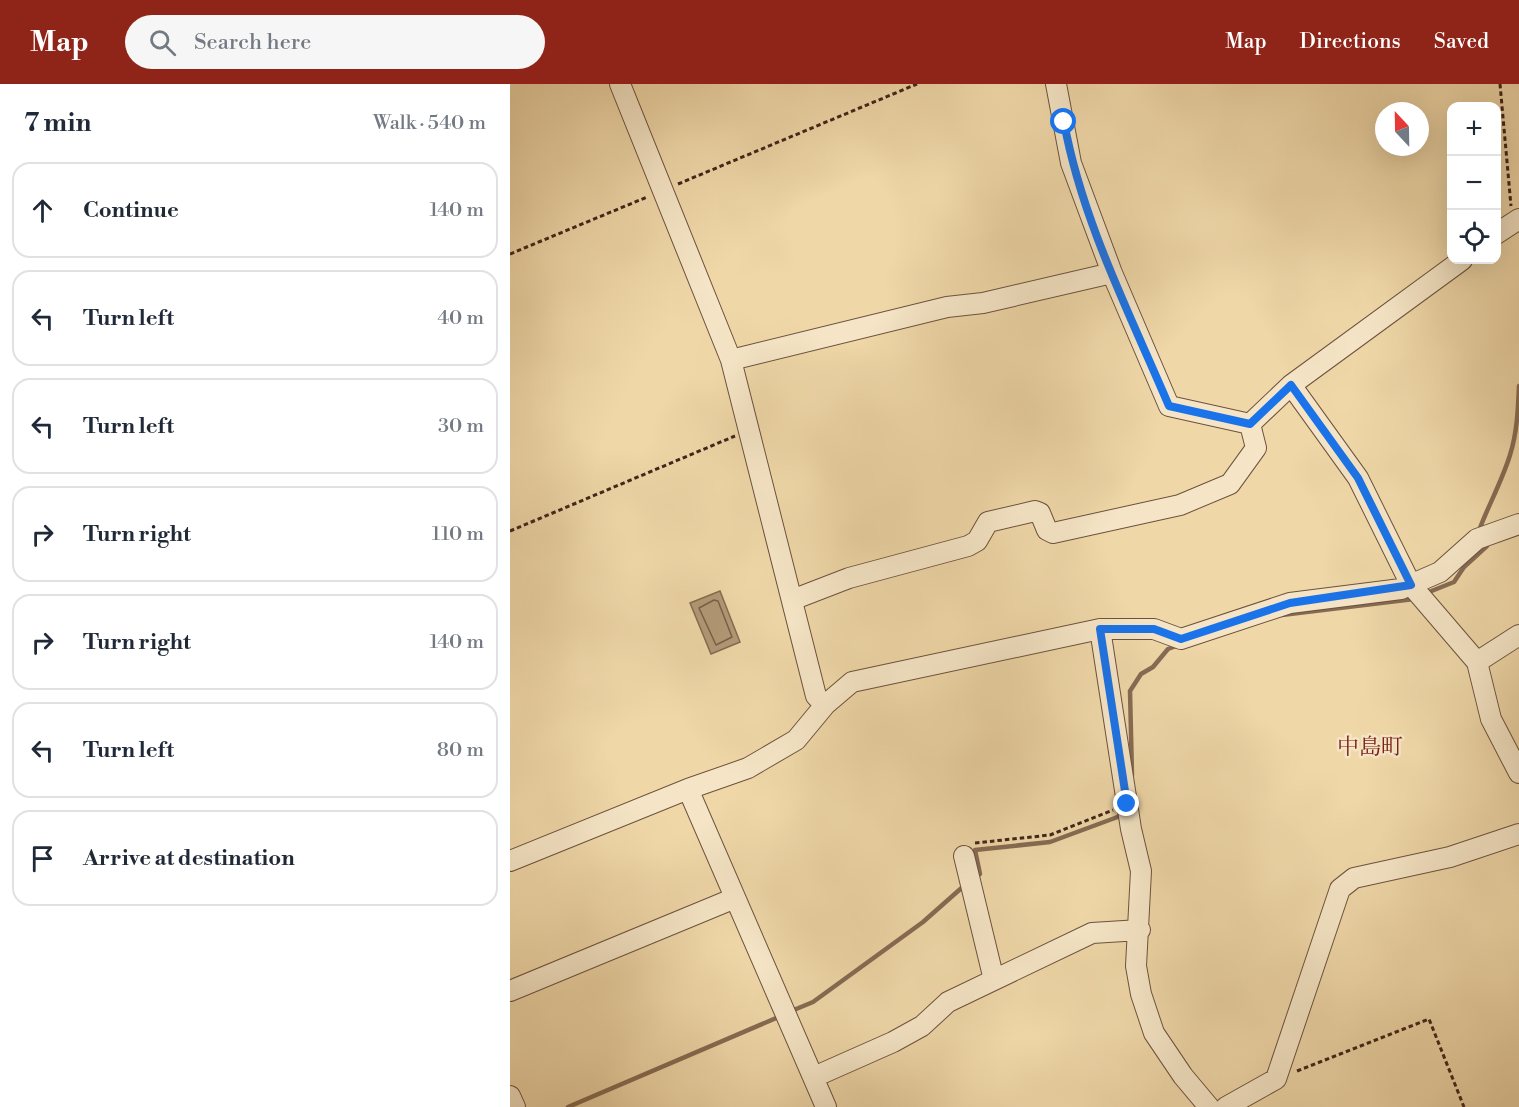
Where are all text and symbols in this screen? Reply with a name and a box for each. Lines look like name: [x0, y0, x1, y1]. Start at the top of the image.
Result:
search box: [125, 15, 545, 69]
text: Map: [30, 25, 89, 60]
icon: search: [146, 26, 179, 59]
text: Search here: [194, 29, 311, 56]
text: Map: [1225, 29, 1267, 55]
text: Directions: [1300, 29, 1401, 55]
text: Saved: [1434, 29, 1489, 55]
north arrow: [1375, 102, 1429, 156]
map controls: [1447, 102, 1501, 264]
button: +: [1447, 102, 1501, 156]
text: 7 min: [24, 107, 91, 139]
route start: [1050, 108, 1076, 134]
text: Walk · 540 m: [373, 111, 486, 136]
button: −: [1447, 156, 1501, 210]
icon: ahead: [26, 194, 59, 227]
text: Continue: [83, 197, 179, 224]
text: 140 m: [429, 198, 484, 223]
button: locate: [1447, 210, 1501, 264]
icon: left: [26, 302, 59, 335]
text: Turn left: [83, 305, 174, 332]
text: 40 m: [437, 306, 484, 331]
icon: left: [26, 410, 59, 443]
text: Turn left: [83, 413, 174, 440]
text: 30 m: [438, 414, 484, 439]
icon: right: [26, 518, 59, 551]
text: Turn right: [83, 521, 191, 548]
text: 110 m: [432, 522, 484, 547]
icon: right: [26, 626, 59, 659]
text: Turn right: [83, 629, 191, 656]
text: 140 m: [429, 630, 484, 655]
icon: left: [26, 734, 59, 767]
district label: 中島町: [1337, 734, 1403, 761]
text: Turn left: [83, 737, 174, 764]
text: 80 m: [437, 738, 484, 763]
route end: [1113, 790, 1139, 816]
icon: arrive: [26, 842, 59, 875]
text: Arrive at destination: [83, 845, 295, 872]

